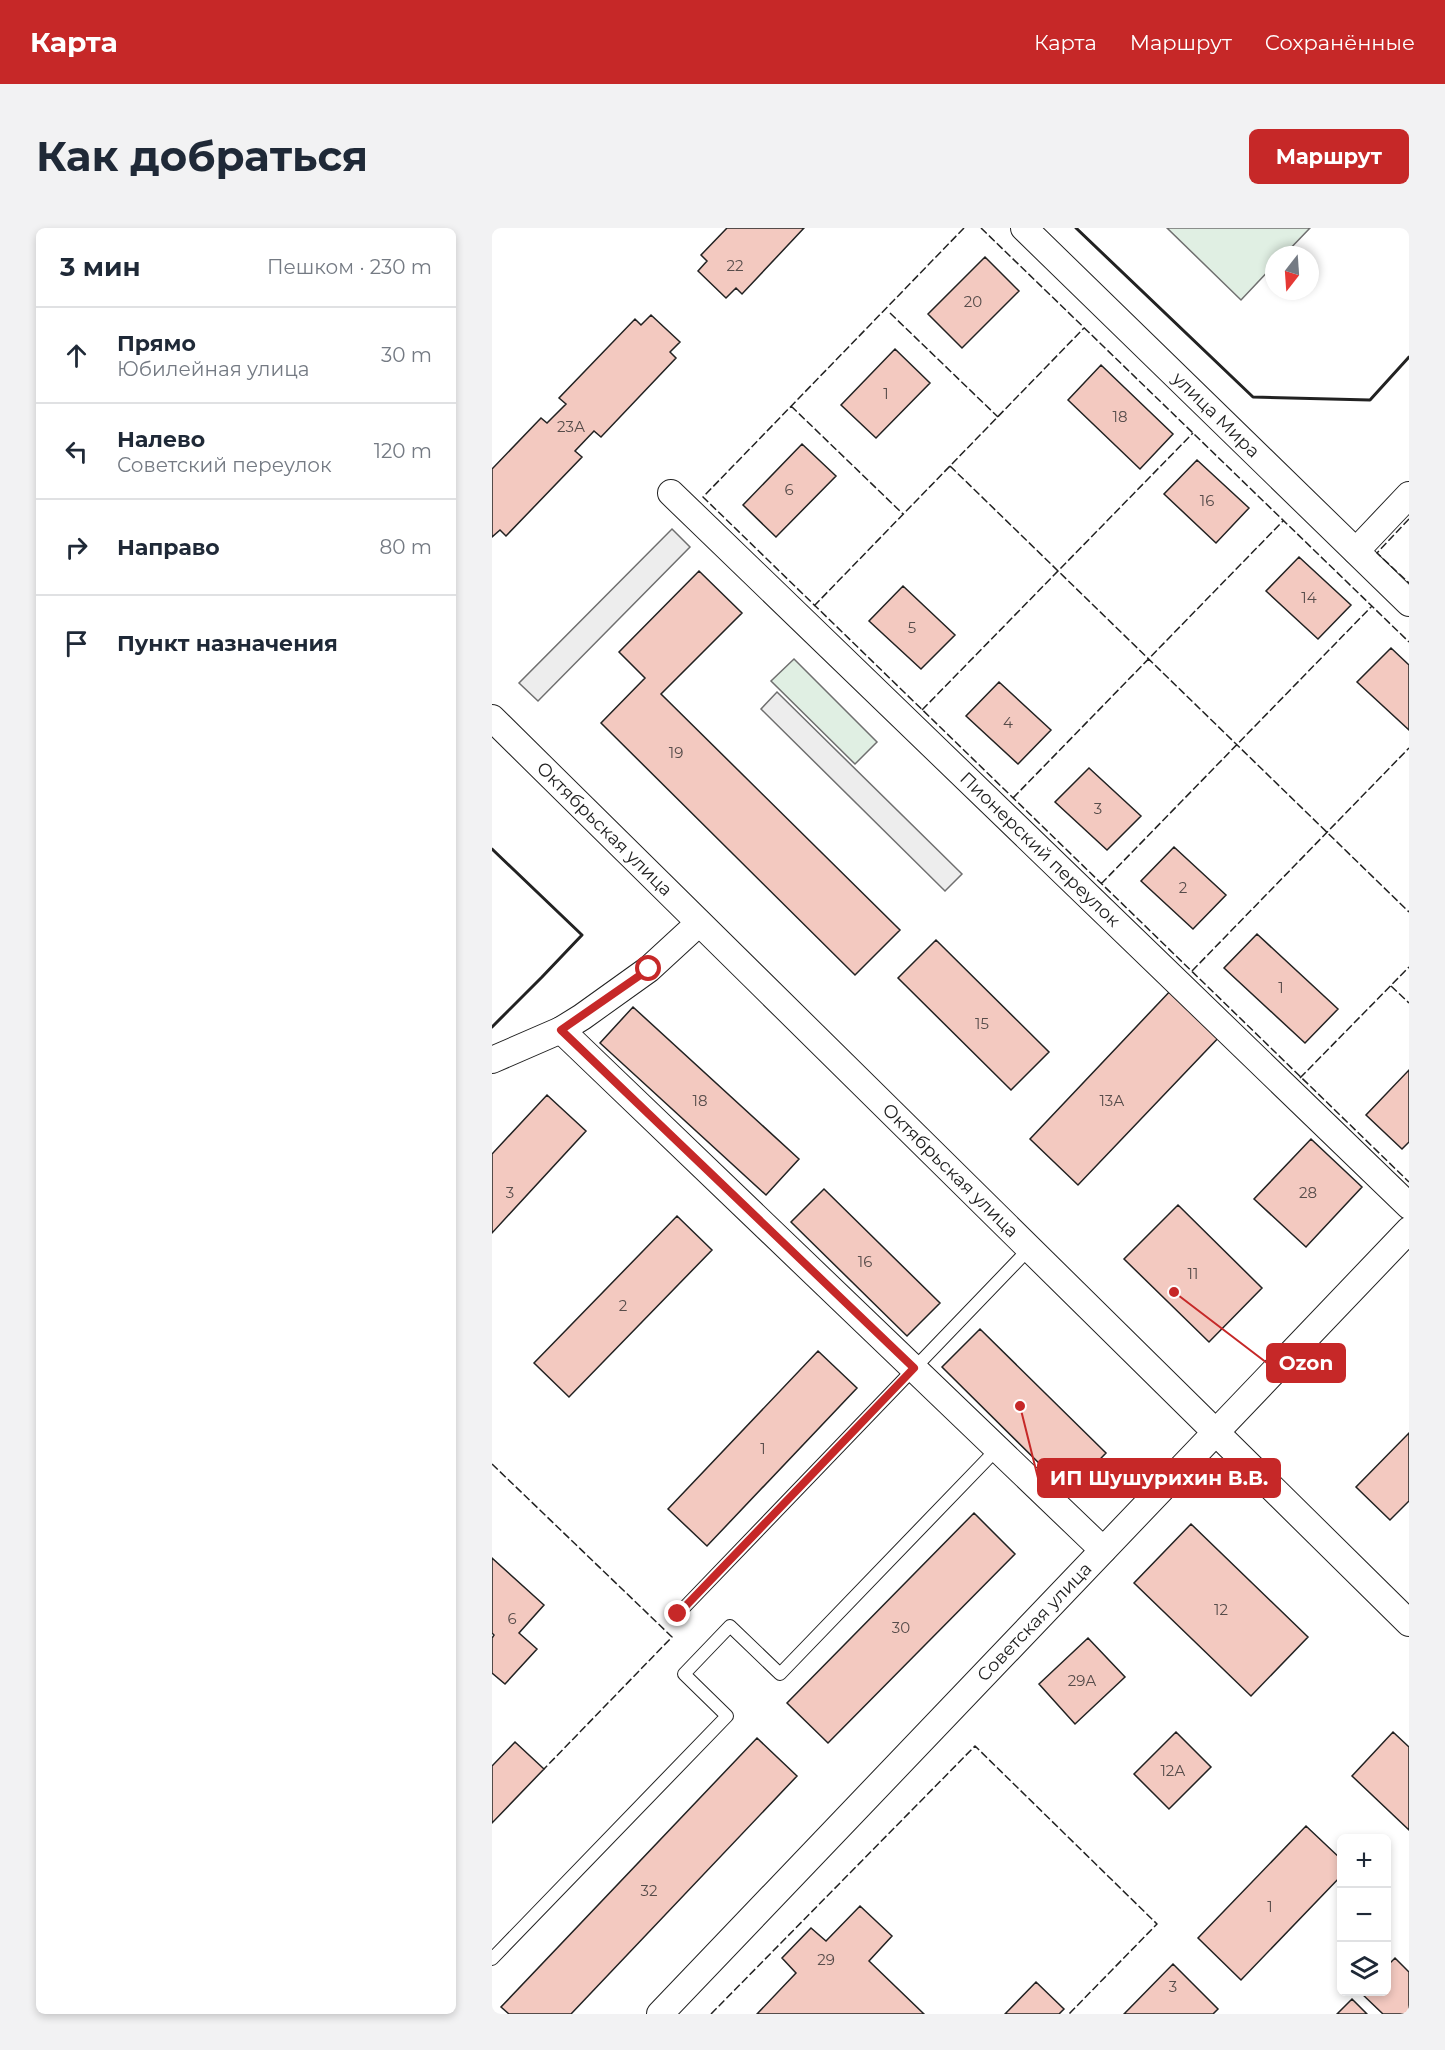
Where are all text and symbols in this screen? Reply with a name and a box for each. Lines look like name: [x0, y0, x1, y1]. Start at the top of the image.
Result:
text: Карта: [30, 25, 118, 59]
text: Карта: [1034, 30, 1097, 55]
text: Маршрут: [1130, 30, 1232, 55]
text: Сохранённые: [1265, 30, 1415, 55]
button: Маршрут: [1249, 129, 1409, 184]
text: Как добраться: [36, 130, 368, 182]
north arrow: [1265, 246, 1319, 300]
text: 3 мин: [60, 251, 140, 283]
text: Пешком · 230 m: [267, 255, 432, 279]
house number: 22: [726, 256, 744, 275]
house number: 20: [964, 292, 982, 311]
text: Прямо: [117, 330, 196, 357]
icon: ahead: [60, 339, 93, 372]
text: 30 m: [381, 343, 432, 367]
text: Юбилейная улица: [117, 357, 310, 381]
street label: улица Мира: [1167, 367, 1264, 462]
house number: 1: [883, 384, 889, 403]
house number: 18: [1113, 407, 1128, 426]
house number: 23А: [557, 417, 585, 436]
text: Налево: [117, 426, 205, 453]
icon: left: [60, 435, 93, 468]
text: 120 m: [374, 439, 432, 463]
text: Советский переулок: [117, 453, 332, 477]
house number: 6: [784, 480, 794, 499]
house number: 16: [1200, 491, 1214, 510]
icon: right: [60, 531, 93, 564]
text: Направо: [117, 534, 220, 561]
text: 80 m: [380, 535, 432, 559]
house number: 14: [1301, 588, 1317, 607]
house number: 5: [908, 618, 916, 637]
icon: arrive: [60, 627, 93, 660]
text: Пункт назначения: [117, 630, 338, 657]
house number: 4: [1003, 713, 1013, 732]
house number: 19: [669, 743, 683, 762]
street label: Октябрьская улица: [532, 757, 677, 901]
street label: Пионерский переулок: [955, 767, 1125, 932]
house number: 3: [1094, 799, 1102, 818]
house number: 2: [1179, 878, 1187, 897]
route start: [635, 955, 661, 981]
house number: 1: [1278, 978, 1284, 997]
house number: 15: [975, 1014, 989, 1033]
house number: 18: [693, 1091, 708, 1110]
house number: 13А: [1099, 1091, 1125, 1110]
street label: Октябрьская улица: [878, 1099, 1023, 1242]
house number: 3: [506, 1183, 514, 1202]
house number: 28: [1299, 1183, 1317, 1202]
house number: 16: [858, 1252, 872, 1271]
house number: 11: [1188, 1264, 1198, 1283]
house number: 2: [619, 1296, 627, 1315]
callout: Ozon: [1267, 1344, 1345, 1382]
text: Ozon: [1279, 1351, 1333, 1375]
house number: 1: [760, 1439, 766, 1458]
callout: ИП Шушурихин В.В.: [1038, 1459, 1280, 1497]
text: ИП Шушурихин В.В.: [1050, 1466, 1268, 1490]
street label: Советская улица: [972, 1558, 1096, 1686]
route end: [664, 1600, 690, 1626]
house number: 12: [1214, 1600, 1228, 1619]
house number: 6: [507, 1609, 517, 1628]
house number: 30: [892, 1618, 910, 1637]
house number: 29А: [1068, 1671, 1096, 1690]
house number: 12А: [1160, 1761, 1186, 1780]
map controls: [1337, 1834, 1391, 1996]
button: +: [1337, 1834, 1391, 1888]
house number: 32: [641, 1881, 657, 1900]
button: −: [1337, 1888, 1391, 1942]
house number: 1: [1267, 1897, 1273, 1916]
button: layers: [1337, 1942, 1391, 1996]
house number: 29: [817, 1950, 835, 1969]
house number: 3: [1169, 1977, 1177, 1996]

